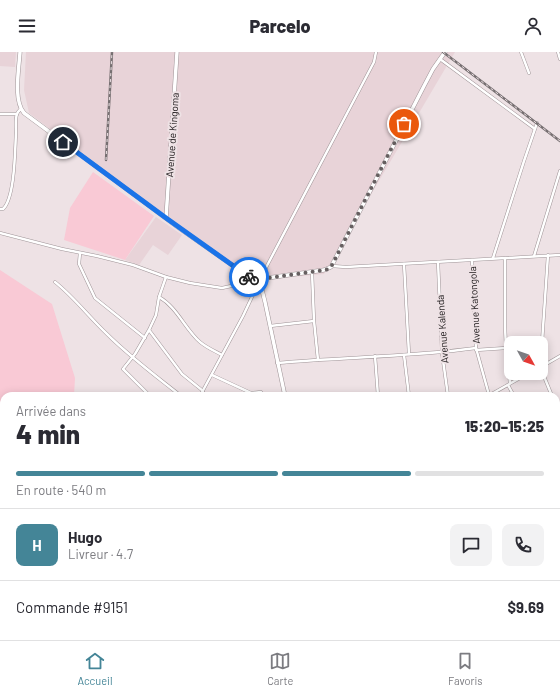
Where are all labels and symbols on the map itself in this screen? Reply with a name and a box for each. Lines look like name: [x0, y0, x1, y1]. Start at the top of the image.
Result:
street label: Avenue de Kingoma: [163, 92, 181, 178]
pin: [387, 107, 421, 141]
pin: [46, 125, 80, 159]
courier: [229, 257, 269, 297]
street label: Avenue Katongola: [466, 266, 482, 344]
street label: Avenue Kalenda: [434, 294, 450, 364]
north arrow: [504, 336, 548, 380]

